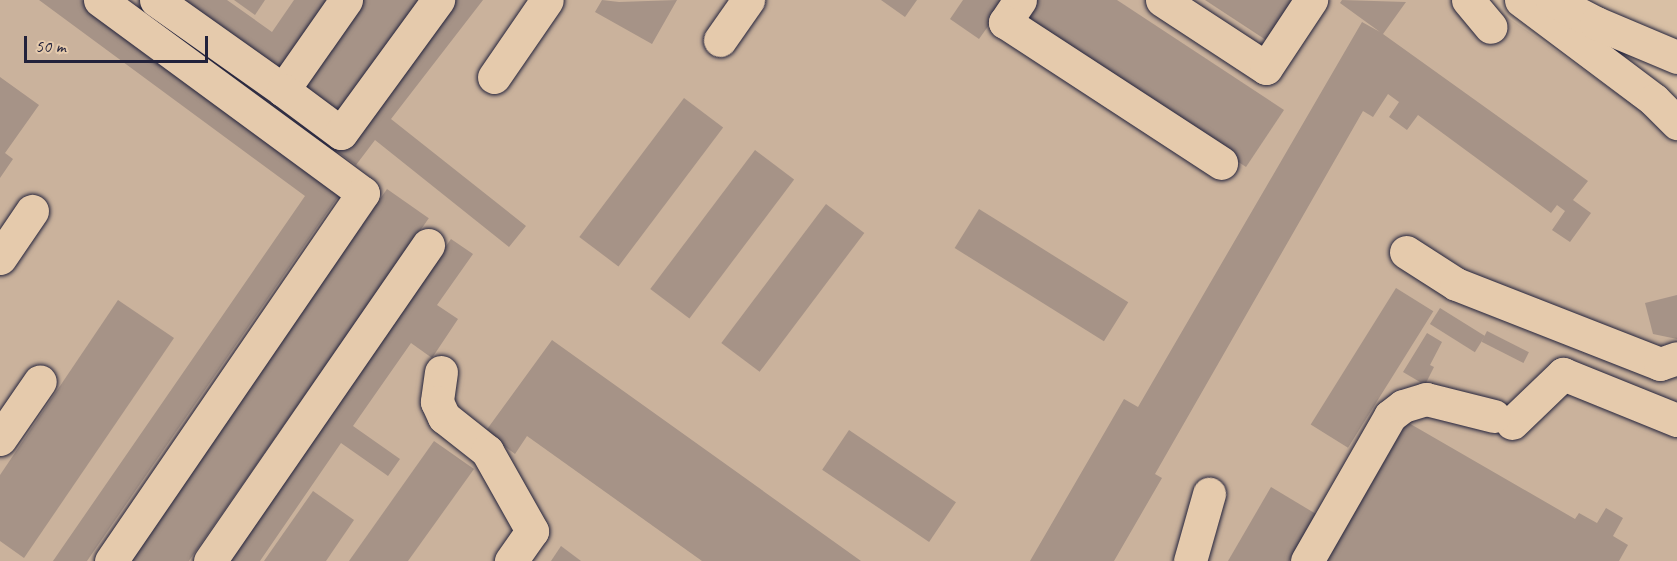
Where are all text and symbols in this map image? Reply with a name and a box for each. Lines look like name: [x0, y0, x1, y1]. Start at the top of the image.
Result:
scale bar: [27, 24, 212, 62]
text: 50 m: [35, 35, 66, 57]

